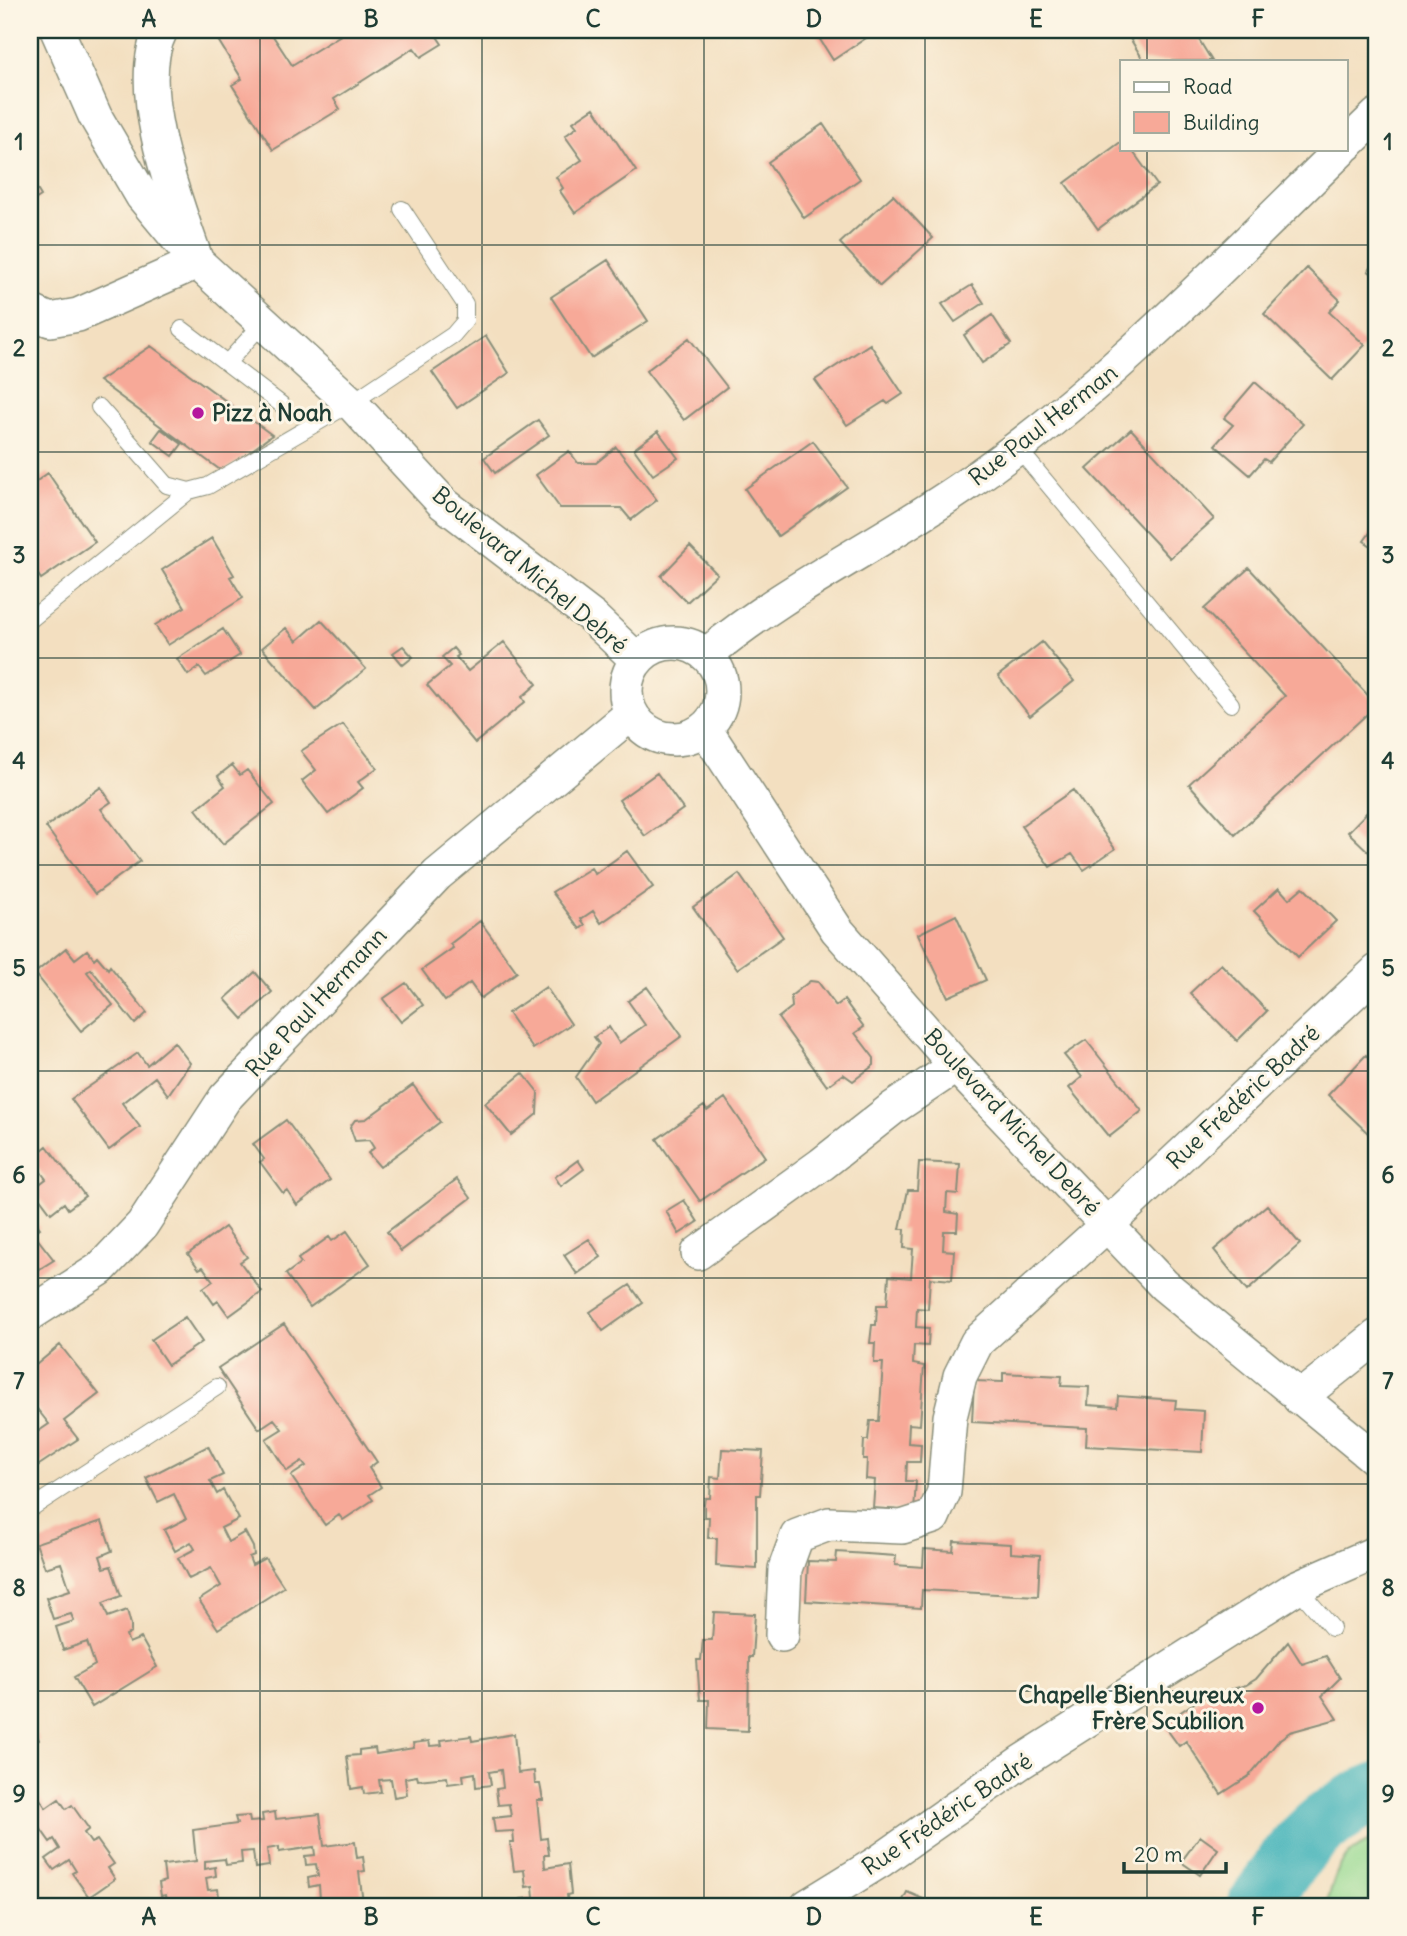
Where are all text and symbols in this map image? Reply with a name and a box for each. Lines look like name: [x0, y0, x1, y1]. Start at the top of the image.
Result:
text: A: [142, 4, 157, 33]
text: B: [363, 4, 379, 33]
text: C: [585, 4, 601, 33]
text: D: [806, 4, 822, 33]
text: E: [1029, 4, 1043, 33]
text: F: [1251, 4, 1265, 33]
legend: [1120, 60, 1348, 150]
text: Road: [1183, 73, 1232, 100]
text: Building: [1183, 109, 1259, 136]
text: 1: [14, 127, 24, 156]
text: 1: [1383, 127, 1393, 156]
text: 2: [13, 333, 26, 362]
text: 2: [1382, 333, 1395, 362]
street label: Rue Paul Herman: [963, 358, 1123, 492]
place label: Pizz à Noah: [212, 398, 332, 427]
marker: Pizz à Noah: [190, 405, 206, 421]
street label: Boulevard Michel Debré: [427, 480, 634, 660]
text: 3: [12, 540, 26, 569]
text: 3: [1381, 540, 1395, 569]
text: 4: [12, 746, 26, 775]
text: 4: [1381, 746, 1395, 775]
street label: Rue Paul Hermann: [239, 921, 392, 1083]
text: 5: [12, 953, 26, 982]
text: 5: [1381, 953, 1395, 982]
street label: Rue Frédéric Badré: [1160, 1018, 1325, 1175]
street label: Boulevard Michel Debré: [918, 1022, 1107, 1221]
text: 6: [12, 1160, 26, 1189]
text: 6: [1381, 1160, 1395, 1189]
text: 7: [13, 1366, 25, 1395]
text: 7: [1382, 1366, 1394, 1395]
text: 8: [12, 1573, 26, 1602]
text: 8: [1381, 1573, 1395, 1602]
place label: Chapelle Bienheureux Frère Scubilion: [1018, 1680, 1245, 1735]
marker: Chapelle Bienheureux Frère Scubilion: [1250, 1700, 1266, 1716]
street label: Rue Frédéric Badré: [856, 1746, 1037, 1881]
text: 9: [12, 1779, 26, 1808]
text: 9: [1381, 1779, 1395, 1808]
scale bar: [1124, 1831, 1225, 1875]
text: 20 m: [1134, 1841, 1183, 1868]
text: A: [142, 1902, 157, 1931]
text: B: [363, 1902, 379, 1931]
text: C: [585, 1902, 601, 1931]
text: D: [806, 1902, 822, 1931]
text: E: [1029, 1902, 1043, 1931]
text: F: [1251, 1902, 1265, 1931]

